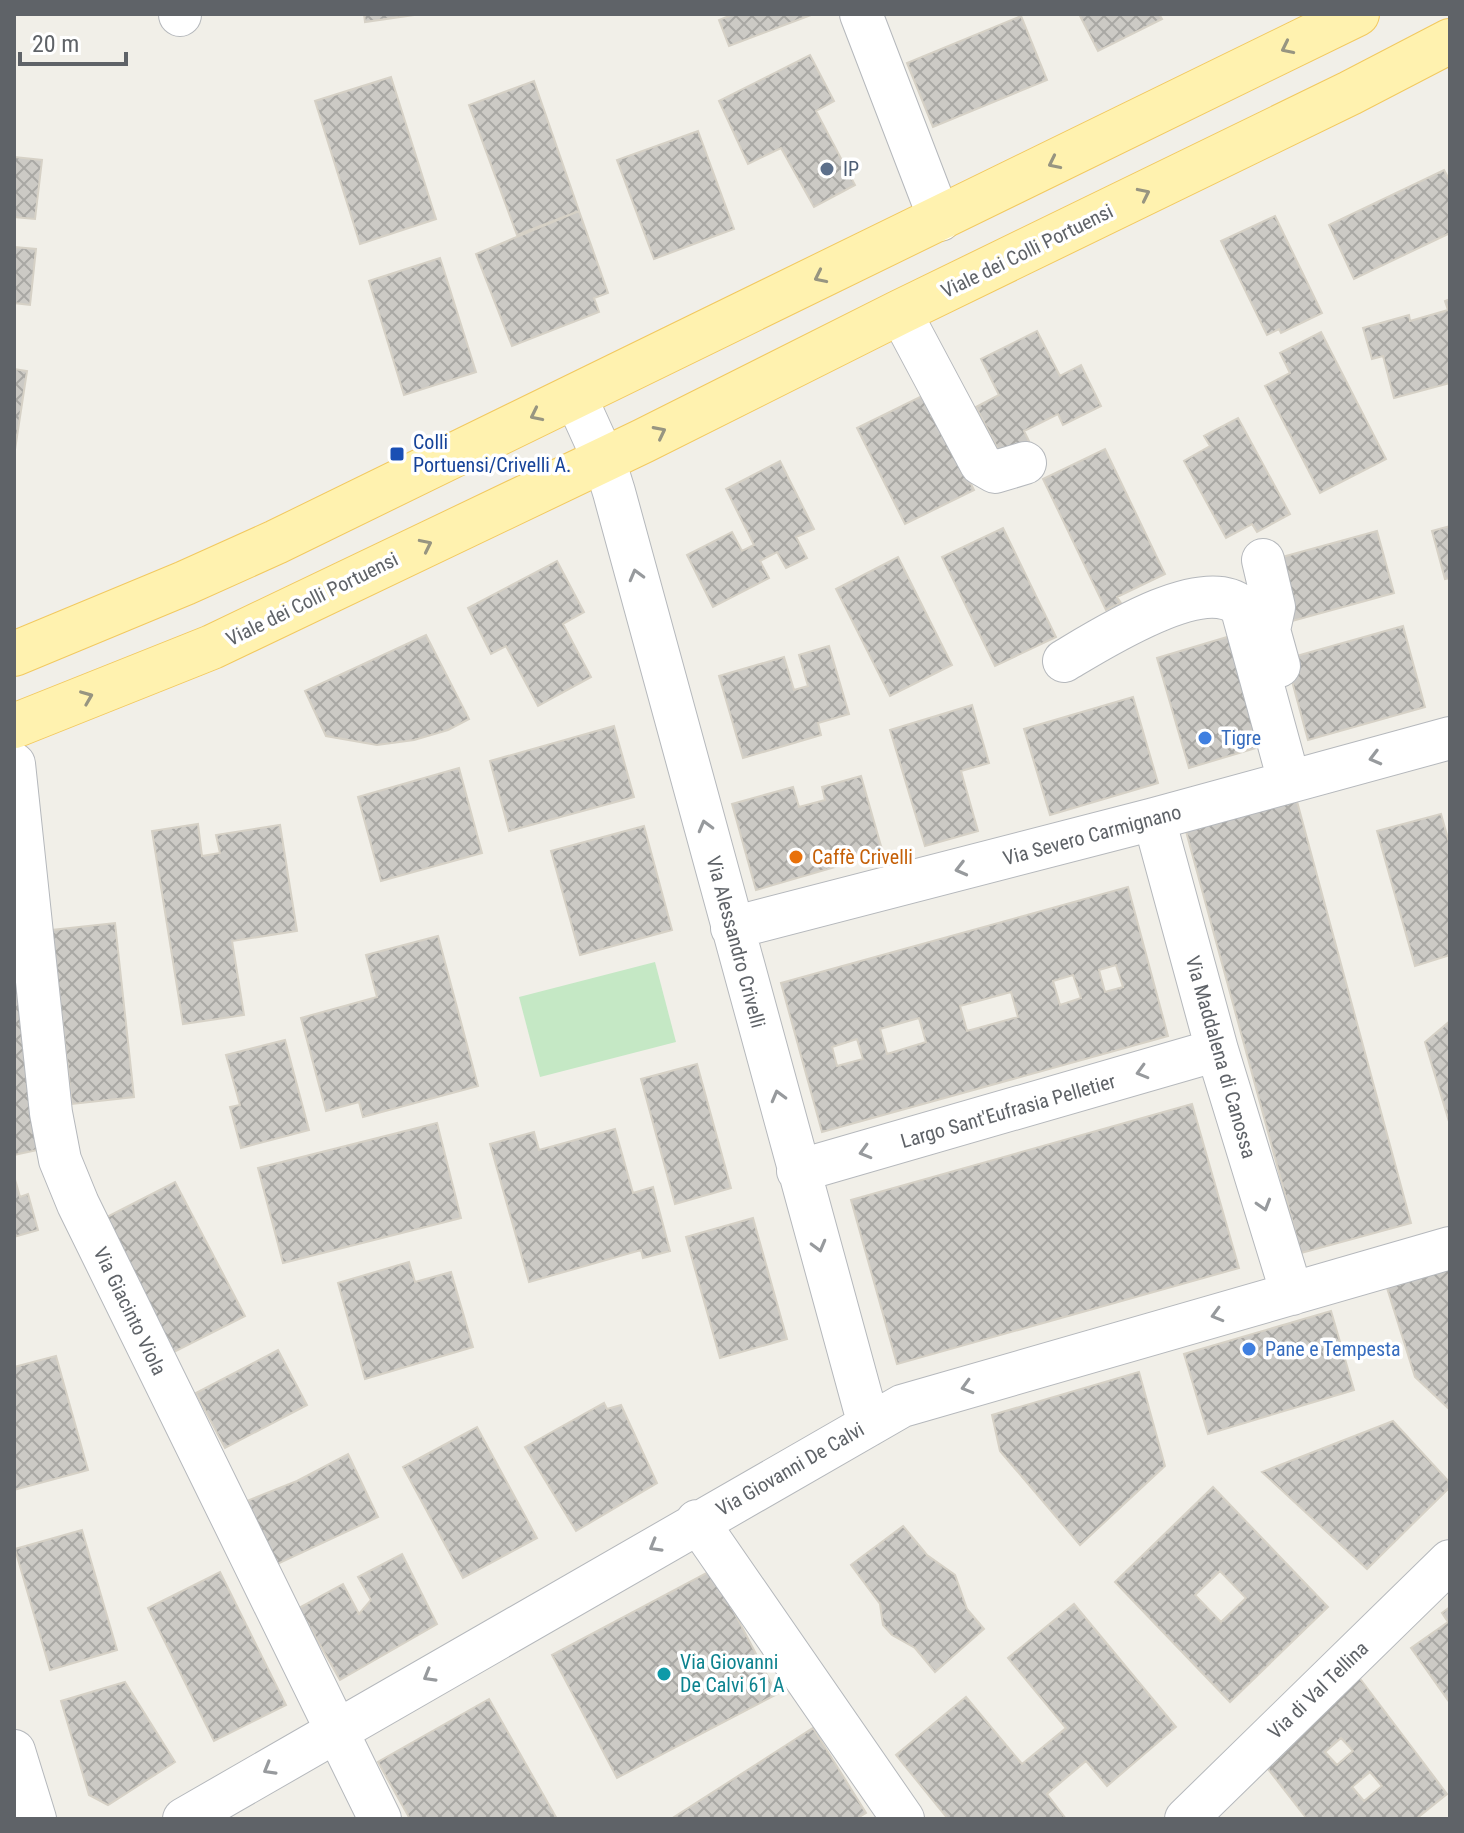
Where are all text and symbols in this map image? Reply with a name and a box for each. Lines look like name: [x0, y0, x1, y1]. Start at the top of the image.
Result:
scale bar: [20, 16, 126, 66]
text: 20 m: [32, 30, 79, 58]
one-way arrow: [1280, 39, 1295, 54]
one-way arrow: [1047, 154, 1062, 169]
place label: IP: [843, 157, 859, 181]
marker: IP: [818, 160, 836, 178]
one-way arrow: [1136, 188, 1151, 203]
street label: Viale dei Colli Portuensi: [937, 199, 1117, 303]
one-way arrow: [814, 267, 828, 283]
one-way arrow: [529, 405, 544, 421]
one-way arrow: [652, 427, 667, 442]
place label: Colli Portuensi/Crivelli A.: [413, 430, 571, 477]
marker: Colli Portuensi/Crivelli A.: [388, 445, 406, 463]
one-way arrow: [417, 539, 432, 555]
street label: Viale dei Colli Portuensi: [222, 547, 402, 651]
one-way arrow: [629, 568, 646, 582]
one-way arrow: [79, 690, 93, 707]
place label: Tigre: [1221, 726, 1261, 750]
marker: Tigre: [1196, 729, 1214, 747]
one-way arrow: [1368, 748, 1382, 765]
street label: Via Severo Carmignano: [1000, 800, 1184, 870]
one-way arrow: [697, 819, 714, 833]
place label: Caffè Crivelli: [812, 845, 913, 869]
marker: Caffè Crivelli: [787, 848, 805, 866]
street label: Via Alessandro Crivelli: [701, 853, 771, 1031]
one-way arrow: [955, 859, 969, 876]
street label: Via Maddalena di Canossa: [1181, 953, 1261, 1161]
one-way arrow: [1135, 1063, 1149, 1079]
street label: Largo Sant'Eufrasia Pelletier: [898, 1069, 1118, 1153]
one-way arrow: [770, 1090, 787, 1104]
one-way arrow: [859, 1143, 873, 1159]
one-way arrow: [1255, 1198, 1271, 1211]
one-way arrow: [810, 1239, 826, 1253]
street label: Via Giacinto Viola: [89, 1243, 171, 1379]
one-way arrow: [1210, 1306, 1224, 1323]
place label: Pane e Tempesta: [1265, 1337, 1401, 1361]
marker: Pane e Tempesta: [1240, 1340, 1258, 1358]
one-way arrow: [960, 1378, 974, 1394]
street label: Via Giovanni De Calvi: [712, 1417, 868, 1521]
one-way arrow: [649, 1536, 663, 1552]
street label: Via di Val Tellina: [1263, 1636, 1373, 1744]
place label: Via Giovanni De Calvi 61 A: [680, 1650, 785, 1697]
marker: Via Giovanni De Calvi 61 A: [655, 1665, 673, 1683]
one-way arrow: [423, 1666, 438, 1682]
one-way arrow: [263, 1759, 278, 1775]

